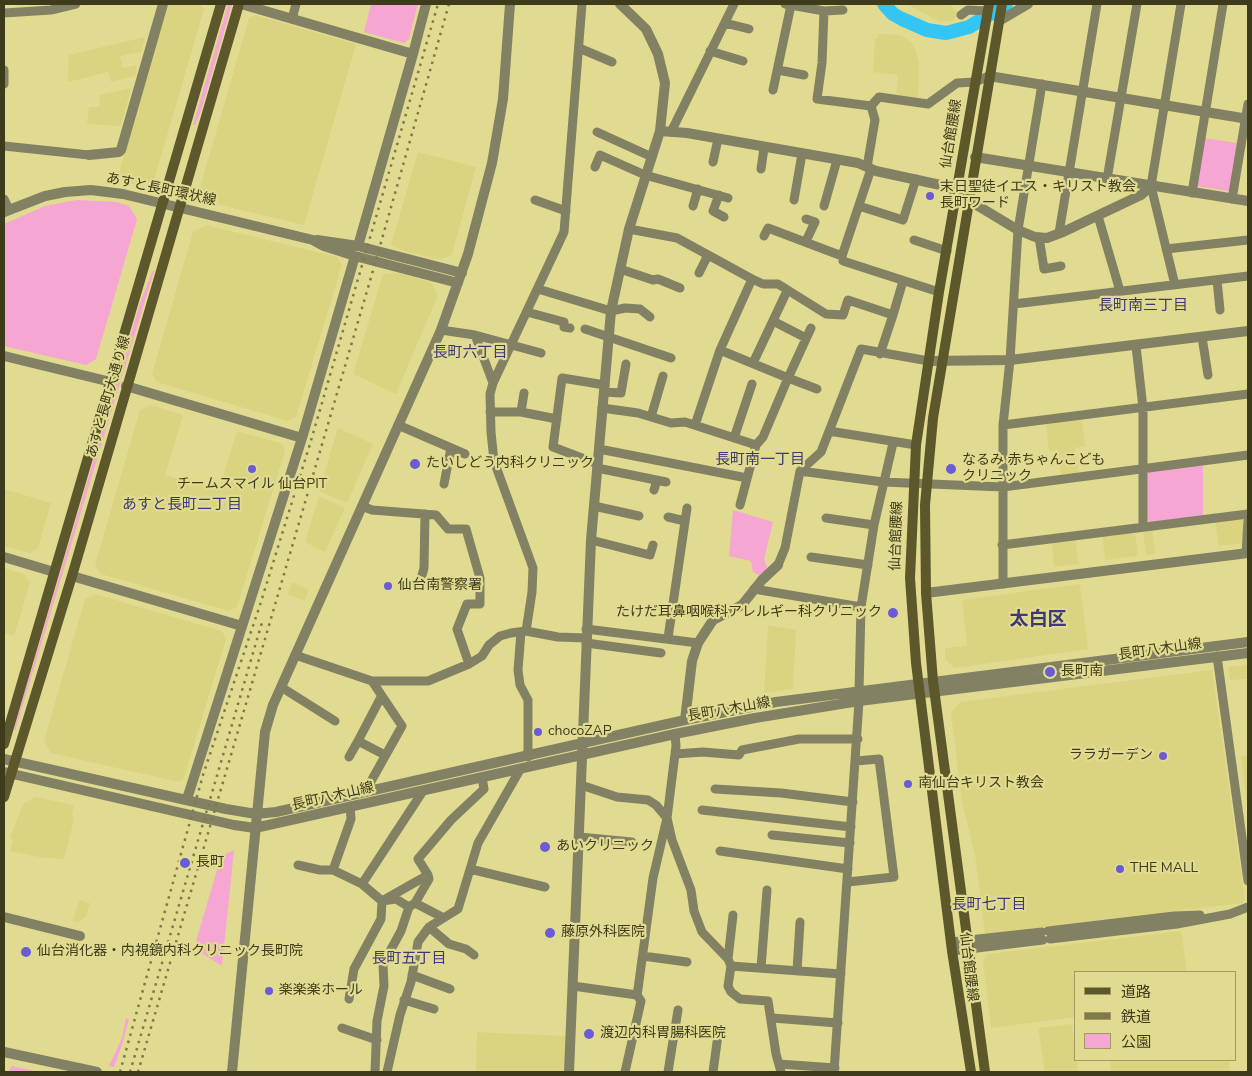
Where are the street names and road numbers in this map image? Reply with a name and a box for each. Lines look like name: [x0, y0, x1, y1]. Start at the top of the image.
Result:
street label: 仙台館腰線: [938, 98, 966, 170]
street label: あすと長町環状線: [104, 170, 218, 210]
street label: あすと長町大通り線: [84, 334, 134, 460]
street label: 仙台館腰線: [887, 501, 907, 571]
street label: 長町八木山線: [1117, 636, 1203, 664]
street label: 長町八木山線: [686, 694, 772, 726]
street label: 長町八木山線: [290, 779, 376, 815]
street label: 仙台館腰線: [955, 931, 981, 1003]

